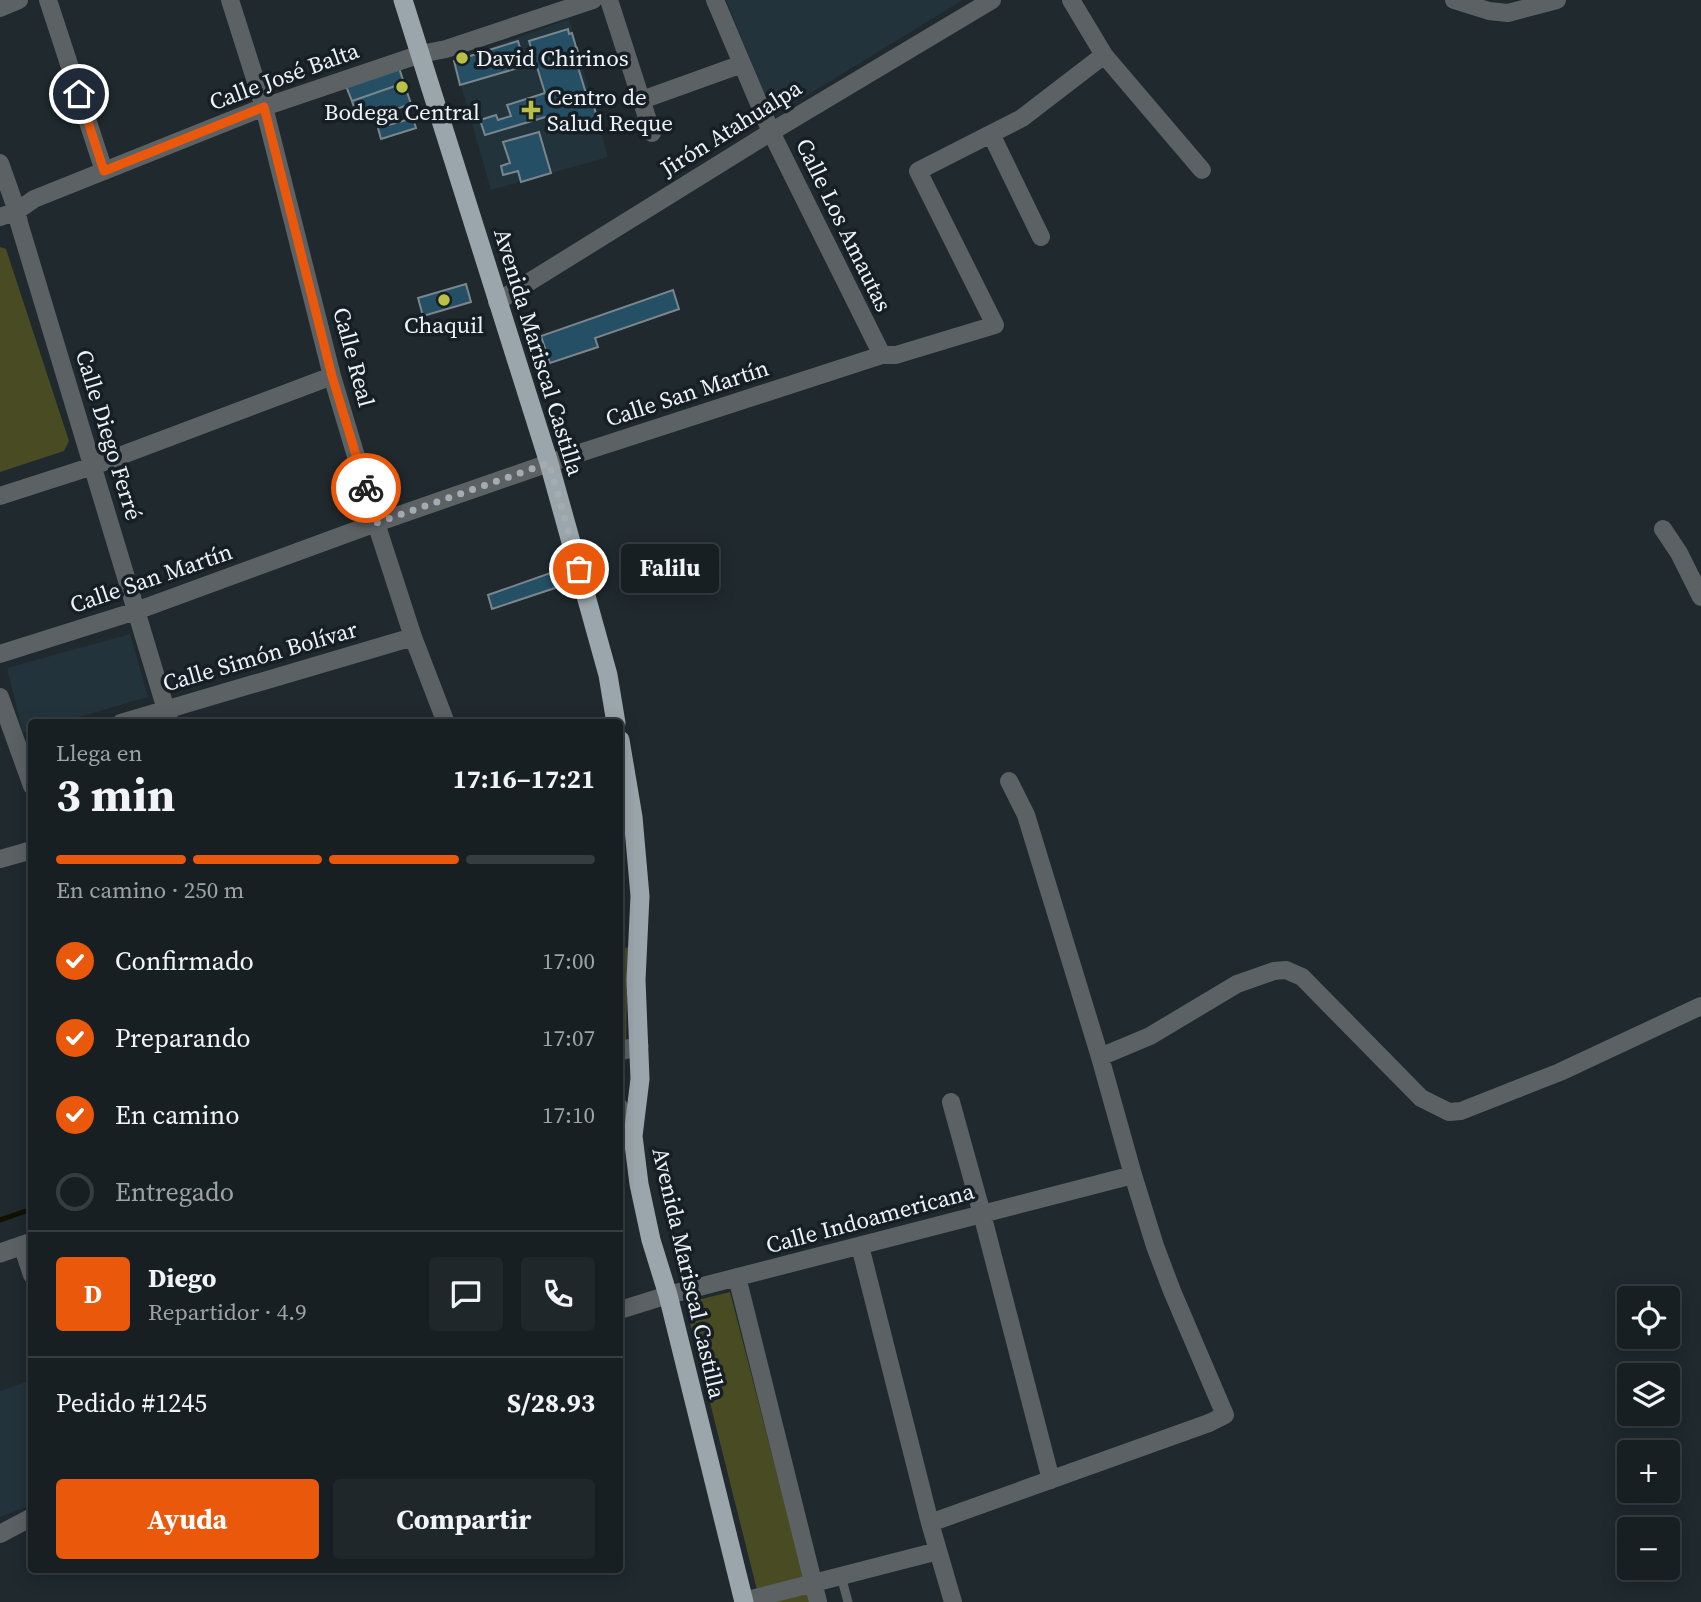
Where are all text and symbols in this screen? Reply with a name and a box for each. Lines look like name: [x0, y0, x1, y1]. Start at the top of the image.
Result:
street label: Calle José Balta: [205, 34, 364, 118]
place label: David Chirinos: [476, 42, 629, 74]
marker: David Chirinos: [454, 50, 470, 66]
pin: [49, 64, 109, 124]
street label: Jirón Atahualpa: [653, 72, 808, 185]
icon: home: [60, 75, 98, 113]
marker: Bodega Central: [394, 79, 410, 95]
place label: Centro de Salud Reque: [547, 81, 673, 139]
place label: Bodega Central: [324, 96, 480, 128]
marker: Centro de Salud Reque: [521, 100, 541, 120]
street label: Calle Los Amautas: [788, 133, 900, 317]
street label: Avenida Mariscal Castilla: [486, 225, 592, 480]
marker: Chaquil: [436, 292, 452, 308]
street label: Calle Real: [325, 304, 383, 410]
place label: Chaquil: [404, 309, 484, 341]
street label: Calle Diego Ferré: [68, 346, 150, 524]
street label: Calle San Martín: [601, 351, 773, 434]
courier: [331, 453, 401, 523]
icon: bike: [347, 469, 385, 507]
street label: Calle San Martín: [65, 535, 237, 621]
pin: [549, 539, 609, 599]
callout: Falilu: [621, 544, 719, 594]
icon: bag: [560, 550, 598, 588]
text: Falilu: [640, 552, 700, 584]
street label: Calle Simón Bolívar: [159, 613, 361, 699]
text: Llega en: [56, 737, 142, 769]
text: 17:16–17:21: [453, 761, 595, 797]
text: 3 min: [56, 763, 175, 826]
text: En camino · 250 m: [56, 874, 244, 906]
icon: check: [56, 942, 94, 980]
text: Confirmado: [115, 943, 254, 979]
text: 17:00: [542, 945, 595, 977]
icon: check: [56, 1019, 94, 1057]
text: Preparando: [115, 1020, 251, 1056]
text: 17:07: [542, 1022, 595, 1054]
icon: check: [56, 1096, 94, 1134]
text: En camino: [115, 1097, 240, 1133]
text: 17:10: [542, 1099, 595, 1131]
street label: Avenida Mariscal Castilla: [645, 1144, 734, 1402]
text: Entregado: [115, 1174, 234, 1210]
street label: Calle Indoamericana: [762, 1175, 978, 1261]
button: chat: [429, 1257, 503, 1331]
button: phone: [521, 1257, 595, 1331]
text: Diego: [148, 1260, 216, 1296]
text: D: [84, 1276, 102, 1312]
map controls: [1617, 1286, 1680, 1580]
button: locate: [1617, 1286, 1680, 1349]
text: Repartidor · 4.9: [148, 1296, 307, 1328]
button: layers: [1617, 1363, 1680, 1426]
text: Pedido #1245: [56, 1385, 207, 1421]
text: S/28.93: [507, 1385, 595, 1421]
button: +: [1617, 1440, 1680, 1503]
button: Ayuda: [56, 1479, 319, 1559]
button: Compartir: [333, 1479, 595, 1559]
button: −: [1617, 1517, 1680, 1580]

